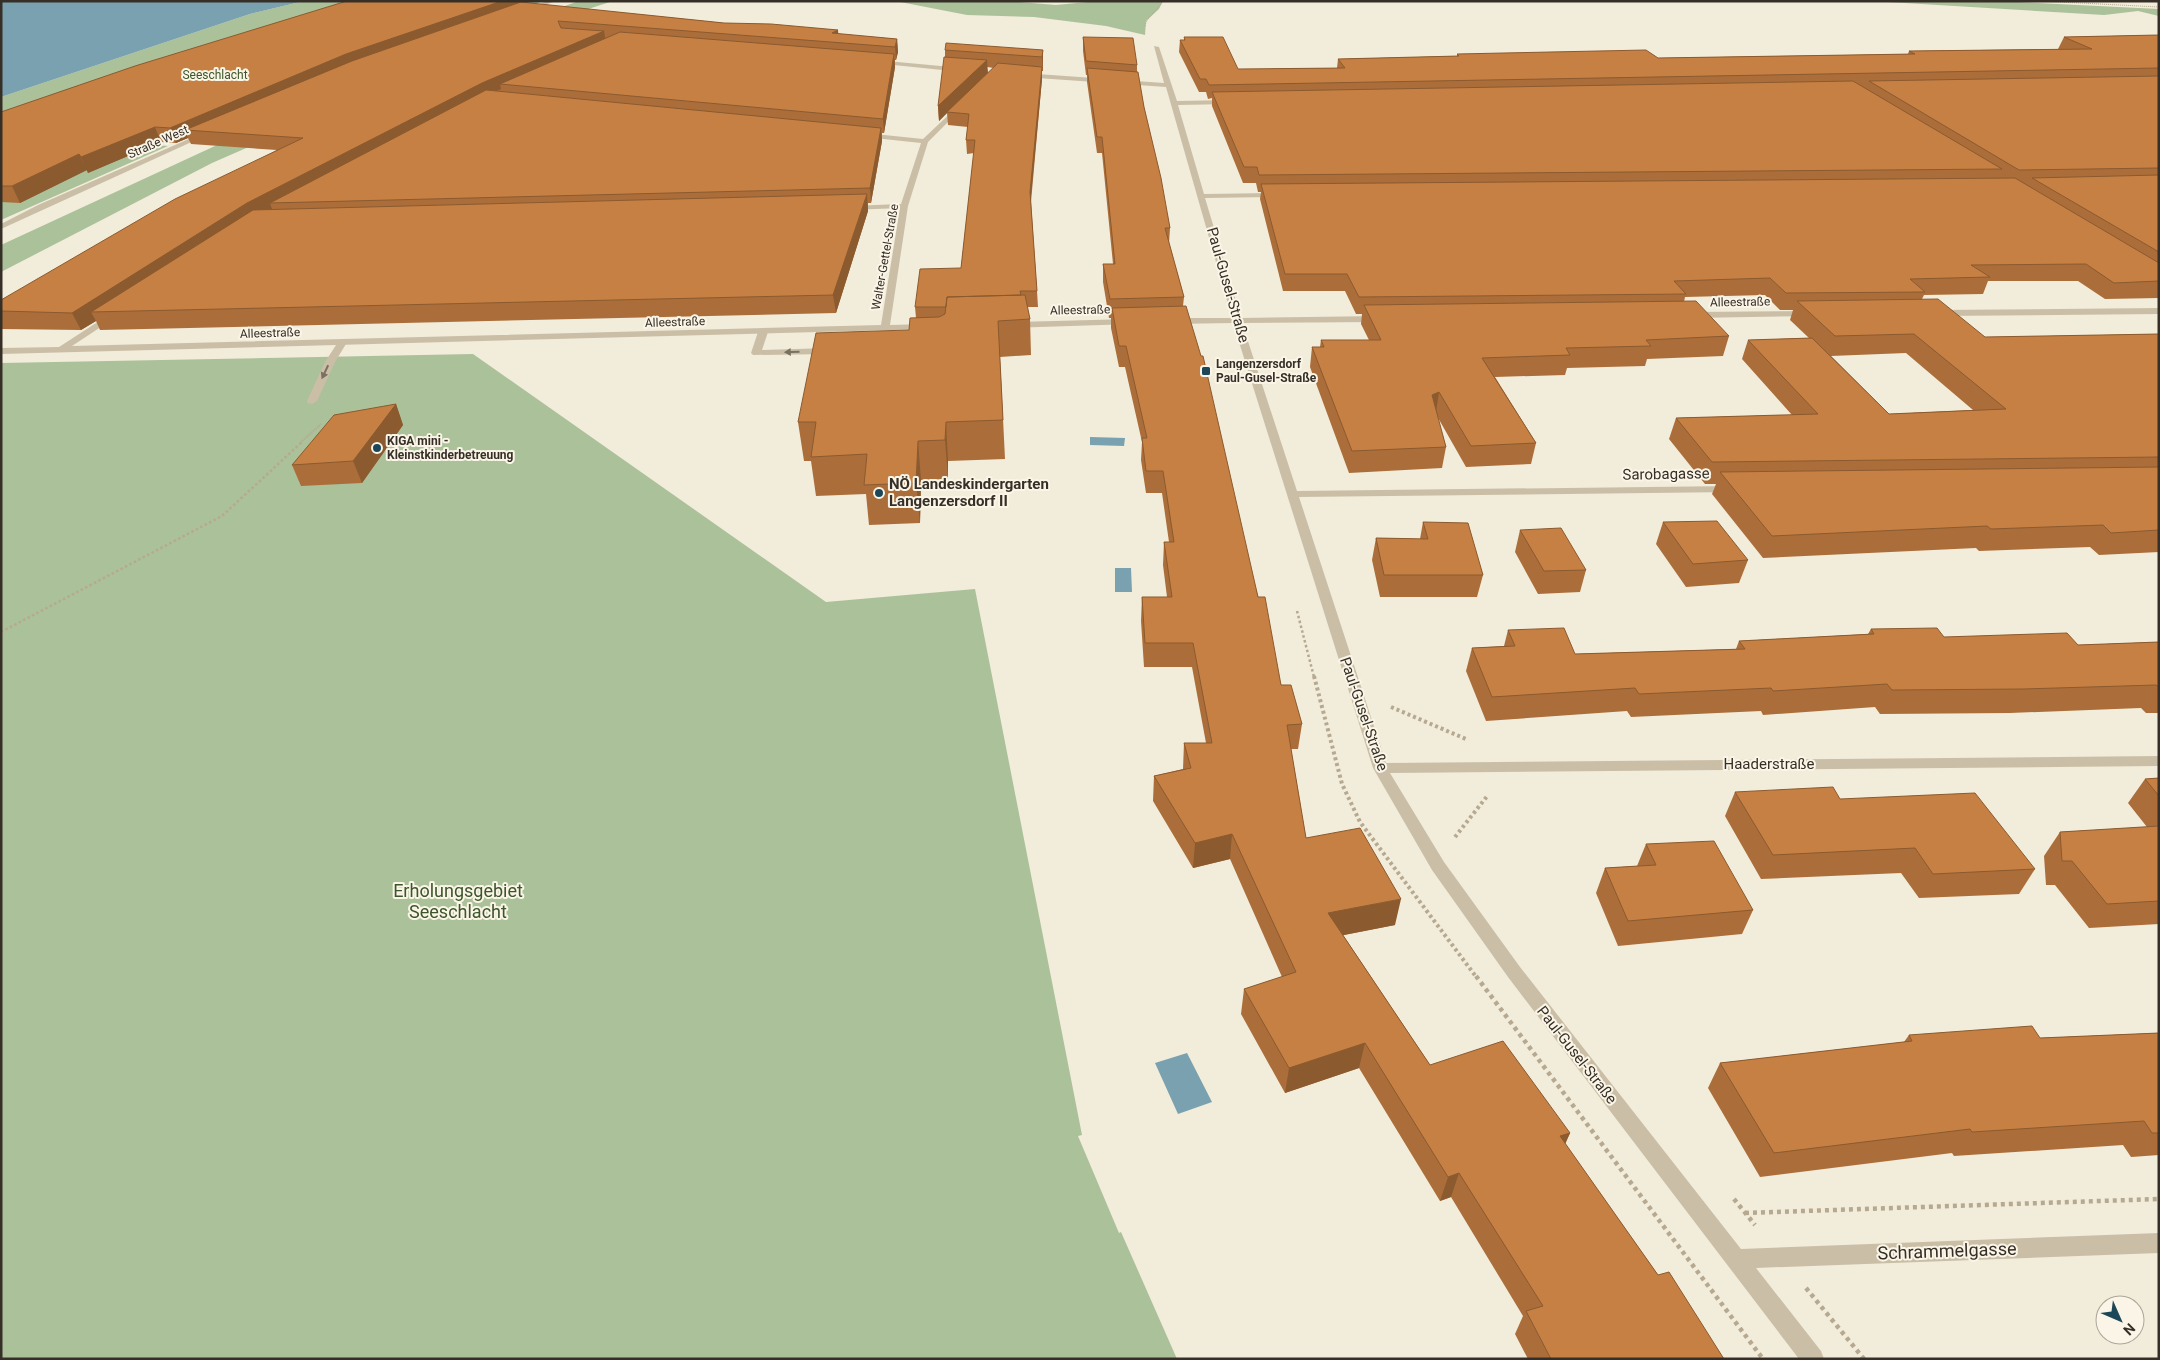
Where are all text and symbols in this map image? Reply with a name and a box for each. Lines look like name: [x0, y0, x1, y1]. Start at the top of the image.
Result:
park label: Seeschlacht: [182, 68, 248, 82]
street label: Straße West: [126, 122, 191, 162]
street label: Walter-Gettel-Straße: [869, 203, 901, 311]
street label: Paul-Gusel-Straße: [1203, 225, 1253, 345]
street label: Alleestraße: [1710, 294, 1770, 310]
street label: Alleestraße: [1050, 302, 1110, 318]
street label: Alleestraße: [645, 314, 705, 330]
street label: Alleestraße: [240, 325, 300, 341]
one-way arrow: [784, 349, 800, 357]
place label: Langenzersdorf Paul-Gusel-Straße: [1216, 357, 1317, 385]
one-way arrow: [321, 364, 329, 379]
marker: Langenzersdorf Paul-Gusel-Straße: [1200, 365, 1212, 377]
place label: KIGA mini - Kleinstkinderbetreuung: [387, 434, 514, 462]
marker: KIGA mini - Kleinstkinderbetreuung: [371, 442, 383, 454]
street label: Sarobagasse: [1622, 464, 1710, 484]
place label: NÖ Landeskindergarten Langenzersdorf II: [889, 475, 1049, 510]
marker: NÖ Landeskindergarten Langenzersdorf II: [873, 487, 885, 499]
street label: Paul-Gusel-Straße: [1336, 655, 1392, 773]
street label: Haaderstraße: [1724, 755, 1815, 773]
park label: Erholungsgebiet Seeschlacht: [393, 880, 523, 922]
street label: Paul-Gusel-Straße: [1533, 1002, 1621, 1108]
street label: Schrammelgasse: [1877, 1238, 2017, 1263]
north arrow: [2095, 1295, 2145, 1345]
text: N: [2120, 1320, 2138, 1338]

